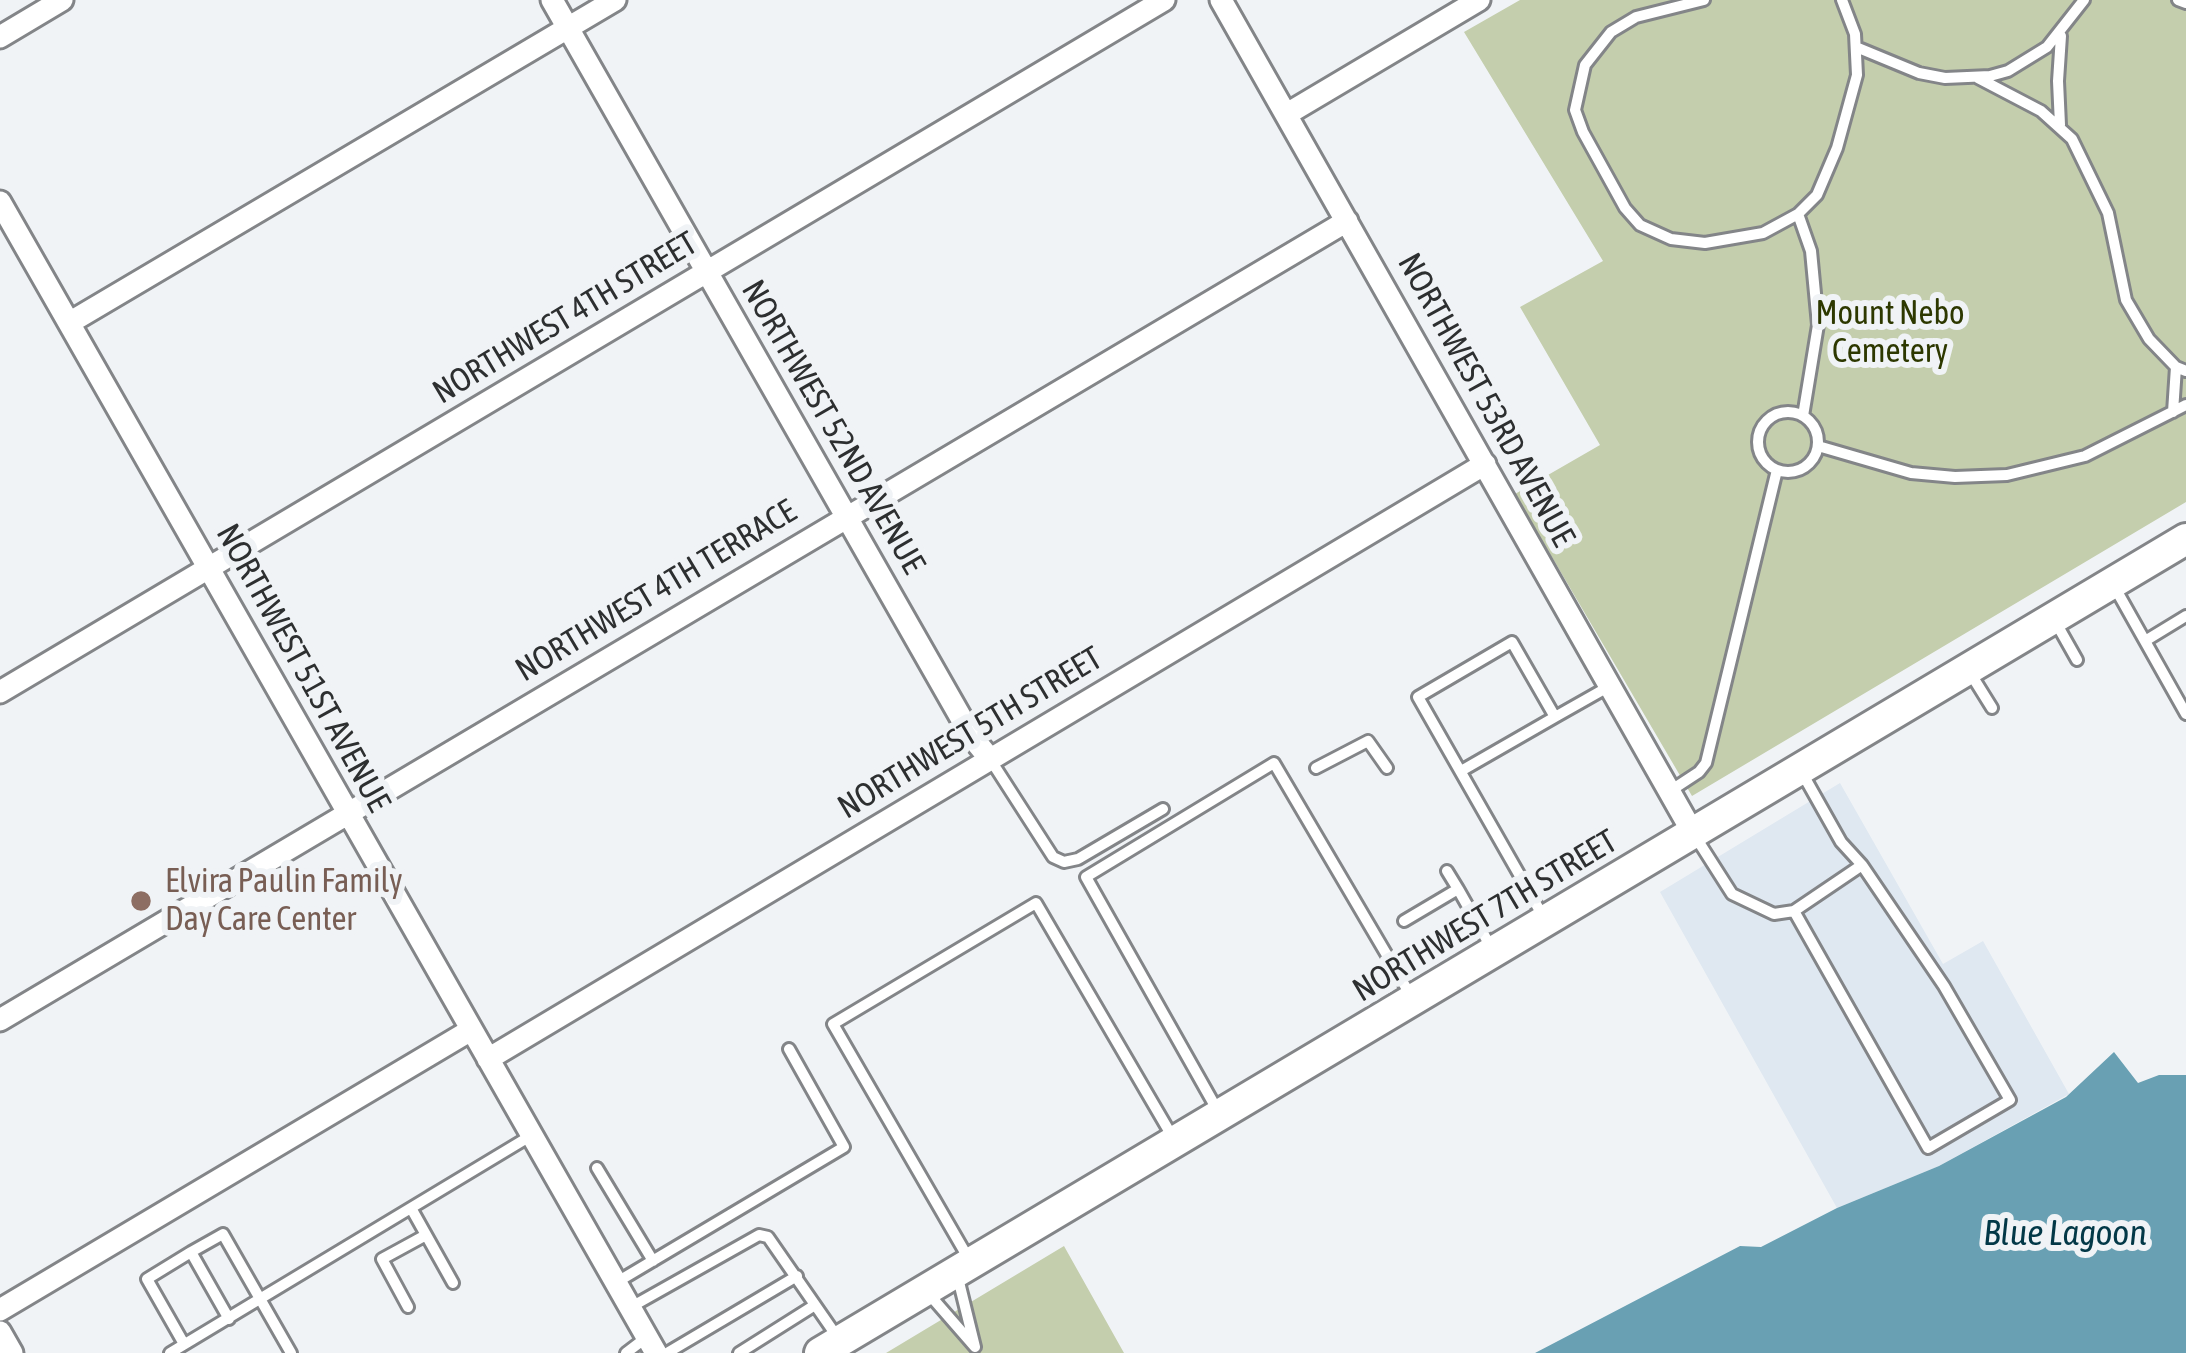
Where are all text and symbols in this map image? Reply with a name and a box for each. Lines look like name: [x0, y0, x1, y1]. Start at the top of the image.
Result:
street label: NORTHWEST 4TH STREET: [426, 224, 704, 412]
street label: NORTHWEST 53RD AVENUE: [1389, 247, 1583, 553]
street label: NORTHWEST 52ND AVENUE: [733, 273, 933, 581]
park label: Mount Nebo Cemetery: [1815, 294, 1965, 372]
street label: NORTHWEST 4TH TERRACE: [509, 492, 803, 690]
street label: NORTHWEST 51ST AVENUE: [208, 517, 398, 819]
street label: NORTHWEST 5TH STREET: [831, 639, 1109, 827]
street label: NORTHWEST 7TH STREET: [1346, 822, 1624, 1010]
place label: Elvira Paulin Family Day Care Center: [165, 862, 403, 940]
marker: Elvira Paulin Family Day Care Center: [128, 888, 154, 914]
water label: Blue Lagoon: [1983, 1212, 2147, 1256]

